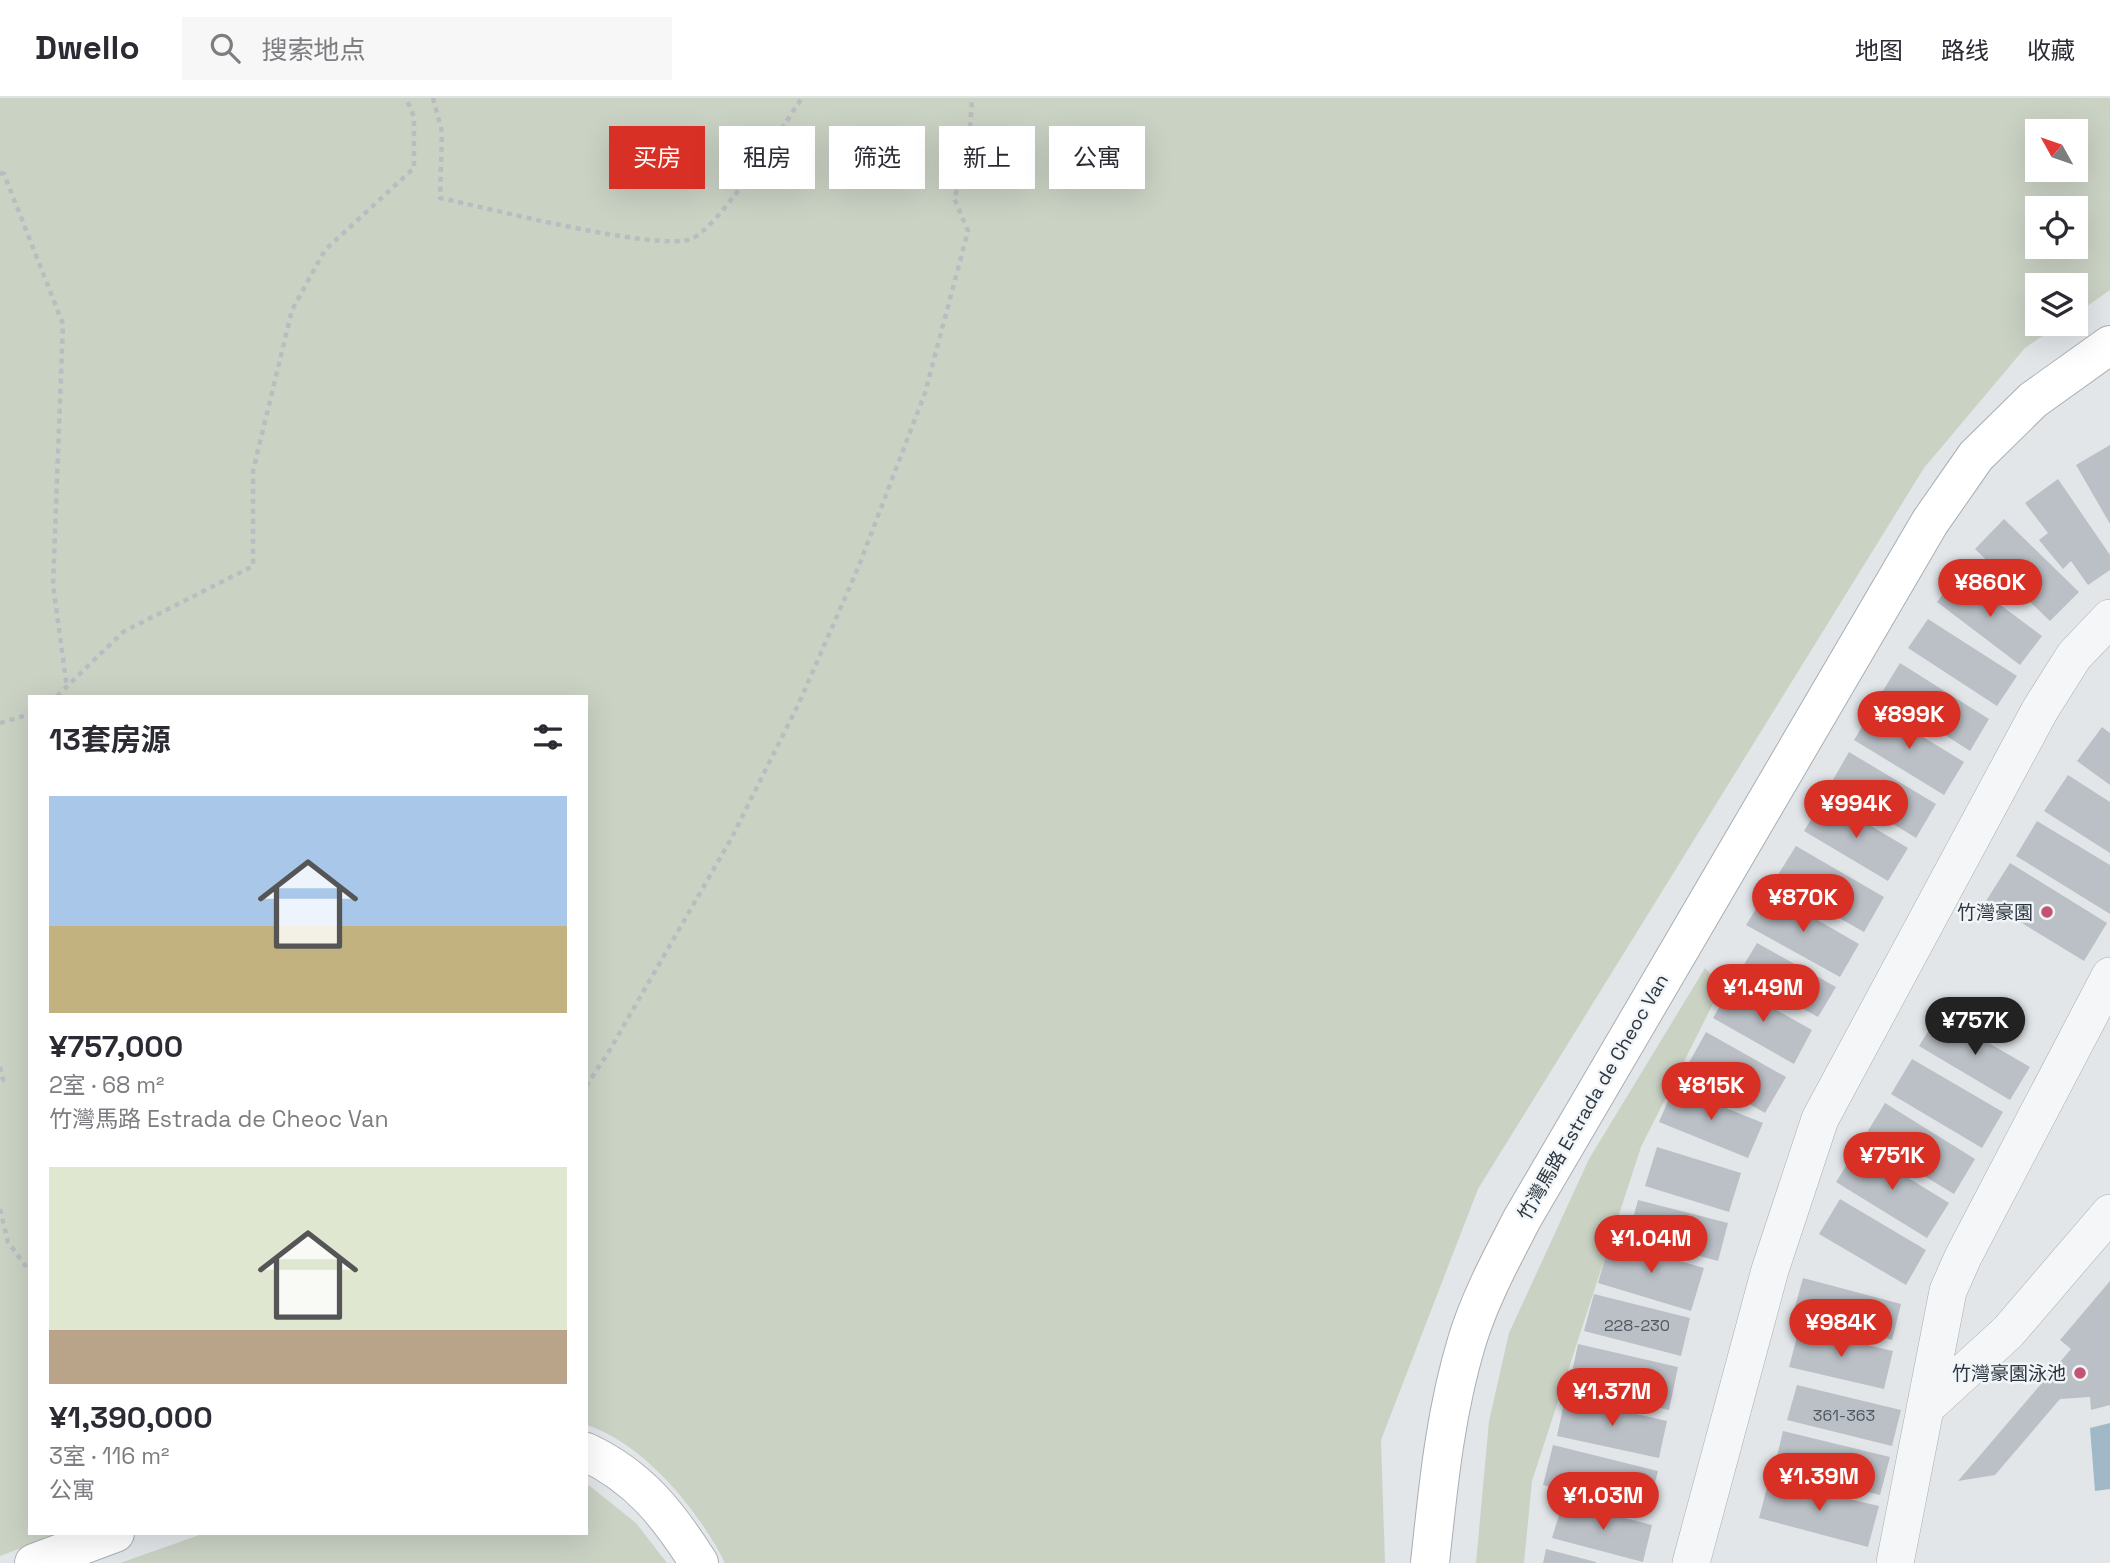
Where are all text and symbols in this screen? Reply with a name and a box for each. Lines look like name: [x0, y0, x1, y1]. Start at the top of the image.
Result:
search box: [182, 17, 672, 80]
text: Dwello: [35, 27, 140, 69]
icon: search: [206, 29, 244, 67]
text: 搜索地点: [262, 33, 366, 67]
text: 地图: [1855, 35, 1903, 66]
text: 路线: [1941, 35, 1989, 66]
text: 收藏: [2027, 35, 2075, 66]
north arrow: [2025, 119, 2088, 182]
map controls: [2025, 119, 2088, 336]
chip: 买房: [609, 126, 705, 189]
chip: 租房: [719, 126, 815, 189]
chip: 筛选: [829, 126, 925, 189]
chip: 新上: [939, 126, 1035, 189]
chip: 公寓: [1049, 126, 1145, 189]
button: locate: [2025, 196, 2088, 259]
button: layers: [2025, 273, 2088, 336]
pin: ¥860K: [1941, 560, 2039, 619]
text: ¥860K: [1954, 567, 2026, 597]
pin: ¥899K: [1860, 692, 1958, 751]
text: ¥899K: [1874, 699, 1944, 729]
icon: filters: [529, 718, 567, 756]
text: 13套房源: [49, 720, 171, 759]
pin: ¥994K: [1807, 780, 1905, 840]
text: ¥994K: [1820, 788, 1892, 818]
icon: home: [245, 841, 371, 967]
pin: ¥870K: [1754, 874, 1852, 934]
text: ¥870K: [1768, 882, 1838, 912]
place label: 竹灣豪園: [1957, 900, 2033, 925]
marker: 竹灣豪園: [2039, 904, 2055, 920]
pin: ¥1.49M: [1706, 964, 1820, 1024]
street label: 竹灣馬路 Estrada de Cheoc Van: [1512, 969, 1674, 1225]
text: ¥1.49M: [1723, 972, 1803, 1002]
pin: ¥757K: [1926, 998, 2024, 1057]
text: ¥757K: [1941, 1005, 2009, 1035]
text: ¥757,000: [49, 1027, 183, 1066]
pin: ¥815K: [1662, 1062, 1760, 1122]
text: 2室 · 68 m²: [49, 1070, 165, 1100]
text: ¥815K: [1678, 1070, 1744, 1100]
text: 竹灣馬路 Estrada de Cheoc Van: [49, 1104, 389, 1134]
pin: ¥751K: [1843, 1132, 1941, 1192]
text: ¥751K: [1859, 1140, 1925, 1170]
icon: home: [245, 1212, 371, 1338]
pin: ¥1.04M: [1594, 1216, 1708, 1275]
text: ¥1.04M: [1610, 1223, 1692, 1253]
pin: ¥984K: [1792, 1300, 1890, 1359]
text: ¥984K: [1805, 1307, 1877, 1337]
house number: 228-230: [1604, 1315, 1670, 1336]
place label: 竹灣豪園泳池: [1952, 1361, 2066, 1386]
marker: 竹灣豪園泳池: [2072, 1365, 2088, 1381]
pin: ¥1.37M: [1555, 1368, 1669, 1428]
text: ¥1.37M: [1573, 1376, 1651, 1406]
text: ¥1,390,000: [49, 1398, 213, 1437]
house number: 361-363: [1813, 1405, 1875, 1426]
text: 3室 · 116 m²: [49, 1441, 169, 1471]
pin: ¥1.39M: [1762, 1454, 1876, 1513]
text: ¥1.39M: [1779, 1461, 1859, 1491]
pin: ¥1.03M: [1546, 1472, 1660, 1532]
text: 公寓: [49, 1475, 95, 1505]
text: ¥1.03M: [1563, 1480, 1643, 1510]

